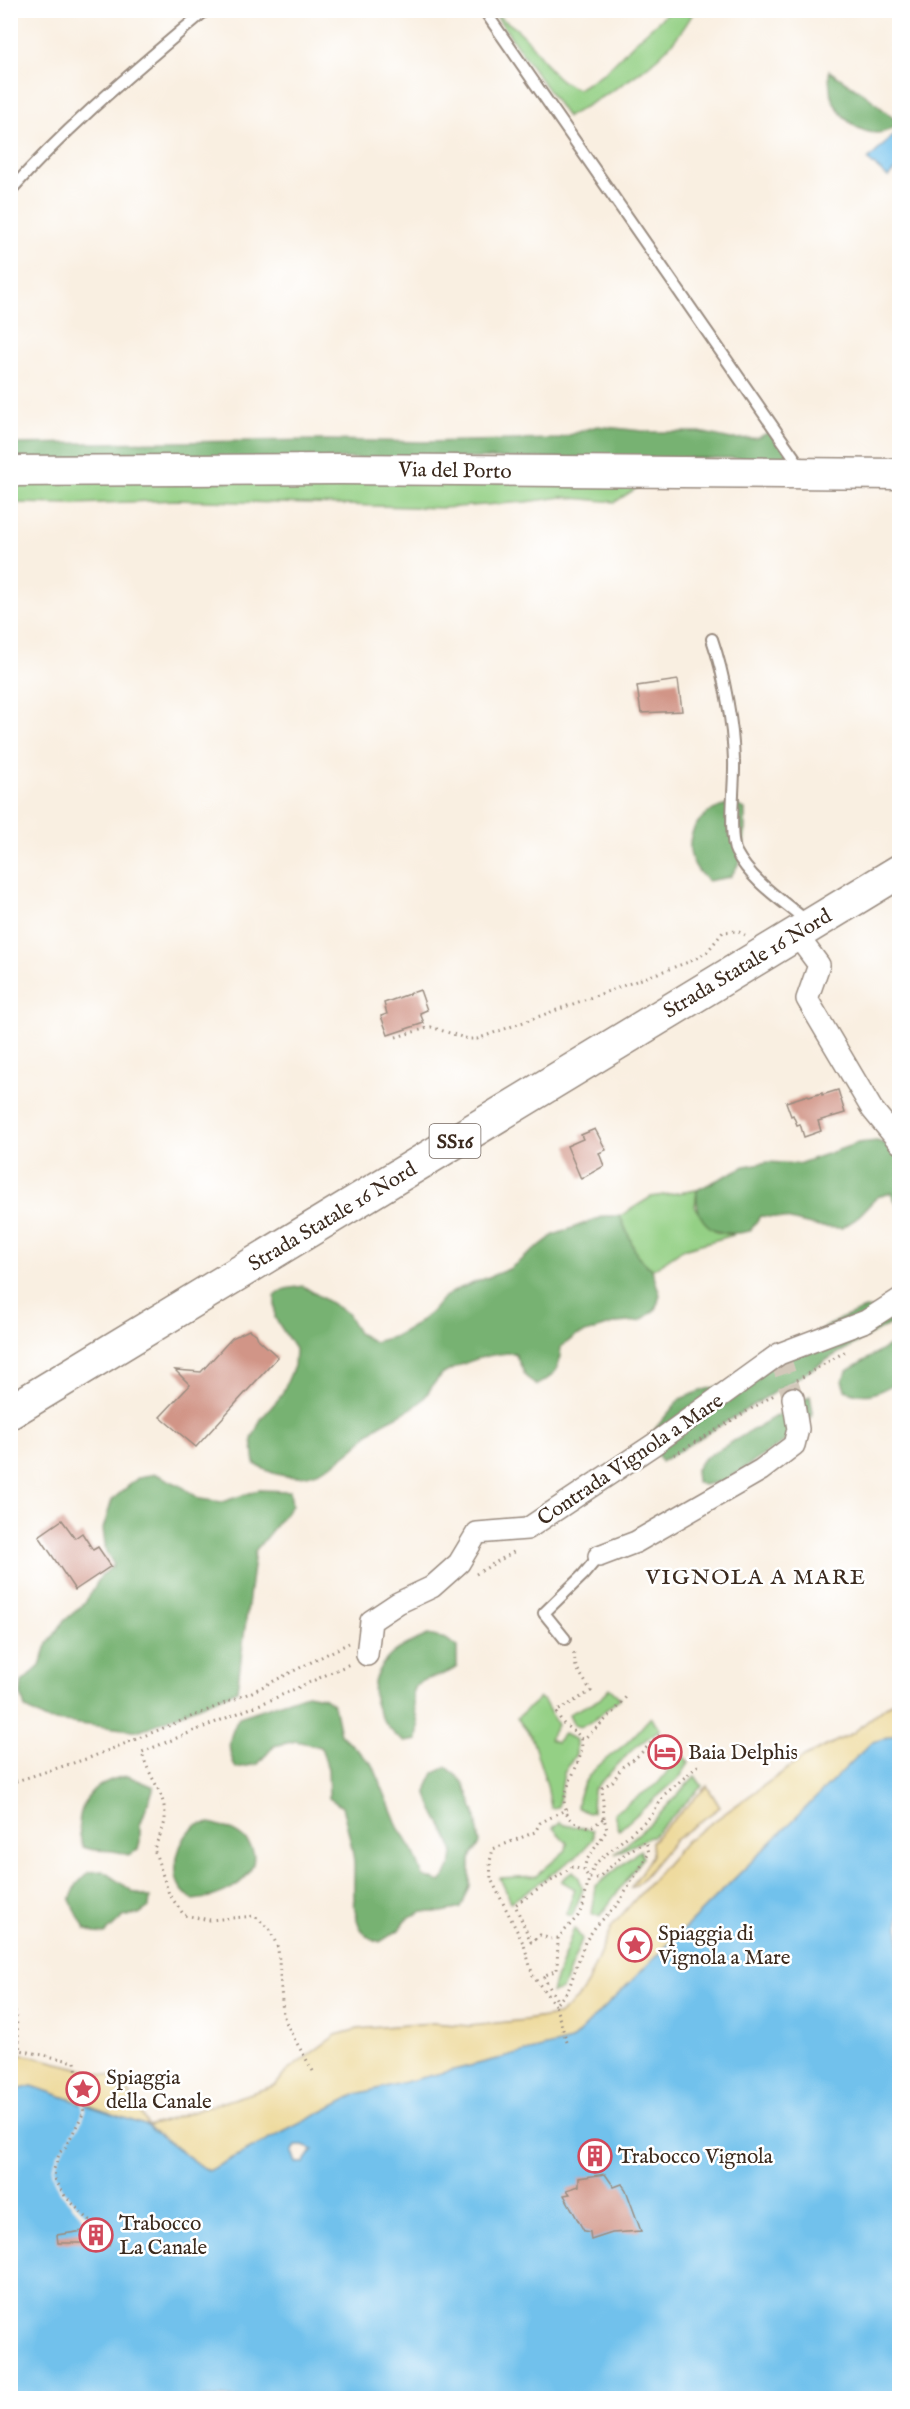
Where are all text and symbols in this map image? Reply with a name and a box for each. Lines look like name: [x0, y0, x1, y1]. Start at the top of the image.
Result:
street label: Via del Porto: [397, 457, 512, 486]
street label: Strada Statale 16 Nord: [659, 903, 838, 1025]
road number: SS16: [430, 1124, 480, 1158]
street label: Strada Statale 16 Nord: [244, 1156, 423, 1278]
street label: Contrada Vignola a Mare: [533, 1388, 729, 1533]
district label: VIGNOLA A MARE: [644, 1564, 867, 1592]
hotel icon: Baia Delphis: [647, 1734, 683, 1770]
place label: Baia Delphis: [688, 1740, 798, 1767]
place label: Spiaggia di Vignola a Mare: [657, 1921, 791, 1972]
place icon: Spiaggia di Vignola a Mare: [617, 1927, 653, 1963]
place label: Spiaggia della Canale: [106, 2065, 212, 2116]
place icon: Spiaggia della Canale: [65, 2071, 101, 2107]
building icon: Trabocco Vignola: [577, 2138, 613, 2174]
place label: Trabocco Vignola: [618, 2144, 774, 2171]
place label: Trabocco La Canale: [119, 2211, 208, 2262]
building icon: Trabocco La Canale: [78, 2217, 114, 2253]

